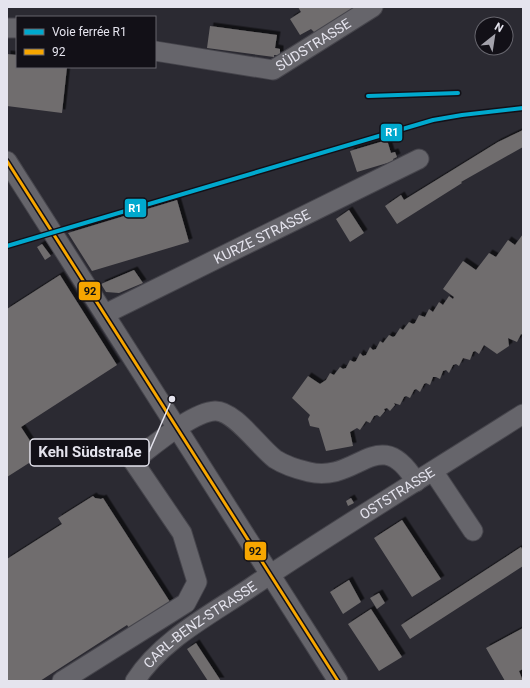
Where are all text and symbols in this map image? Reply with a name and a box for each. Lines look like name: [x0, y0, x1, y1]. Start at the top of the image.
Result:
street label: SÜDSTRASSE: [273, 15, 354, 74]
legend: [16, 16, 156, 68]
north arrow: [474, 16, 514, 56]
text: N: [492, 20, 506, 35]
text: Voie ferrée R1: [52, 25, 127, 39]
text: 92: [52, 45, 66, 59]
line badge: R1: [380, 123, 403, 142]
text: R1: [385, 126, 399, 139]
line badge: R1: [124, 198, 147, 218]
text: R1: [128, 202, 142, 215]
street label: KURZE STRASSE: [211, 206, 313, 267]
line badge: 92: [78, 281, 101, 301]
text: 92: [84, 285, 96, 298]
callout: Kehl Südstraße: [30, 439, 149, 466]
text: Kehl Südstraße: [38, 443, 142, 461]
street label: OSTSTRASSE: [357, 464, 437, 523]
line badge: 92: [244, 541, 267, 561]
text: 92: [249, 545, 261, 558]
street label: CARL-BENZ-STRASSE: [140, 578, 260, 671]

